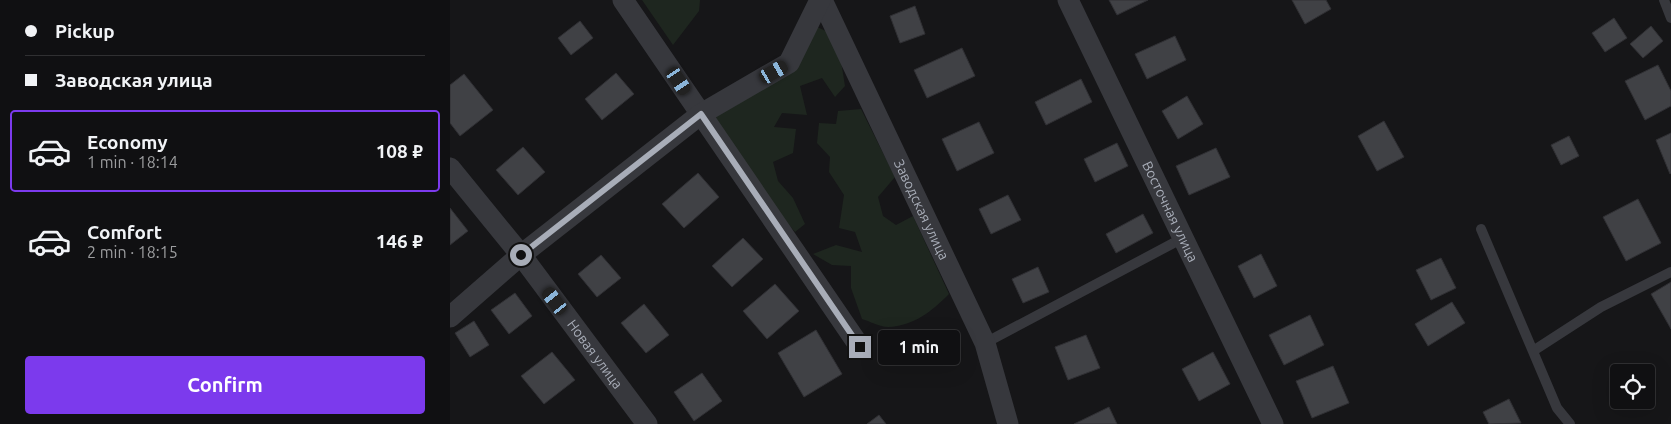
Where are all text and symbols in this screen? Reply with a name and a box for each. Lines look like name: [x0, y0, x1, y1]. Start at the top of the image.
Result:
text: Pickup: [55, 20, 115, 42]
car: [757, 58, 790, 86]
car: [664, 64, 693, 98]
text: Заводская улица: [55, 69, 213, 91]
icon: car: [27, 129, 72, 174]
text: Economy: [87, 131, 168, 153]
text: 108 ₽: [376, 140, 423, 162]
text: 1 min · 18:14: [87, 153, 178, 171]
street label: Заводская улица: [891, 157, 952, 262]
street label: Восточная улица: [1139, 159, 1201, 265]
icon: car: [27, 219, 72, 264]
text: Comfort: [87, 221, 162, 243]
text: 146 ₽: [376, 230, 423, 252]
text: 2 min · 18:15: [87, 243, 178, 261]
route start: [510, 244, 532, 266]
car: [539, 285, 570, 317]
street label: Новая улица: [564, 317, 626, 392]
callout: 1 min: [878, 330, 960, 364]
route end: [849, 336, 871, 358]
text: 1 min: [899, 338, 939, 356]
button: Confirm: [25, 356, 425, 414]
map controls: [1610, 364, 1655, 409]
button: locate: [1610, 364, 1655, 409]

